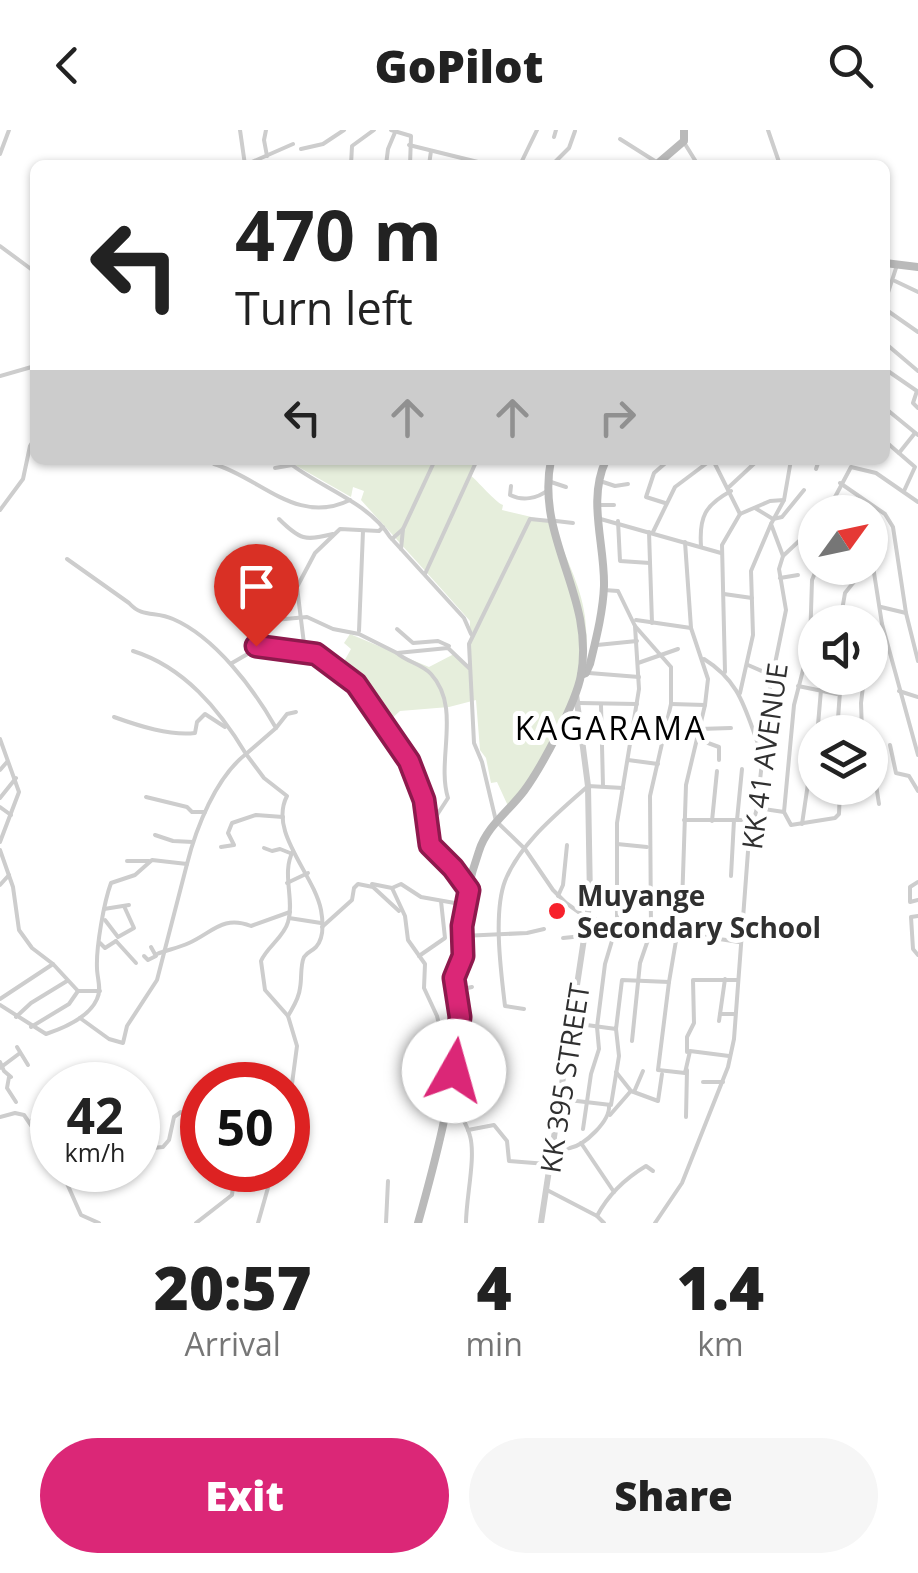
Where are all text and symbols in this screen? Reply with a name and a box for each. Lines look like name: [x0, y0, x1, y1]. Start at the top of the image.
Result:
text: GoPilot: [375, 35, 543, 96]
icon: back: [40, 38, 95, 93]
icon: search: [823, 38, 878, 93]
text: 470 m: [235, 186, 442, 282]
icon: left: [70, 200, 200, 330]
text: Turn left: [235, 277, 413, 338]
icon: left: [275, 390, 330, 445]
icon: ahead: [380, 390, 435, 445]
icon: ahead: [485, 390, 540, 445]
icon: right: [590, 390, 645, 445]
north arrow: [798, 495, 888, 585]
map controls: [798, 495, 888, 805]
pin: [214, 544, 299, 647]
icon: arrive: [229, 559, 284, 614]
button: sound: [798, 605, 888, 695]
street label: KK 41 AVENUE: [732, 660, 796, 852]
district label: KAGARAMA: [515, 706, 707, 749]
button: layers: [798, 715, 888, 805]
place label: Muyange Secondary School: [577, 876, 821, 946]
marker: Muyange Secondary School: [546, 900, 568, 922]
street label: KK 395 STREET: [530, 980, 598, 1176]
position arrow: [402, 1019, 506, 1123]
speed limit sign: 50: [180, 1062, 310, 1192]
text: 42: [66, 1081, 124, 1149]
text: km/h: [65, 1135, 125, 1169]
text: 20:57: [154, 1246, 312, 1328]
text: 4: [477, 1246, 512, 1328]
text: 1.4: [677, 1246, 764, 1328]
text: Arrival: [185, 1322, 281, 1365]
text: min: [465, 1322, 523, 1365]
text: km: [697, 1322, 744, 1365]
button: Exit: [40, 1438, 449, 1553]
button: Share: [469, 1438, 878, 1553]

